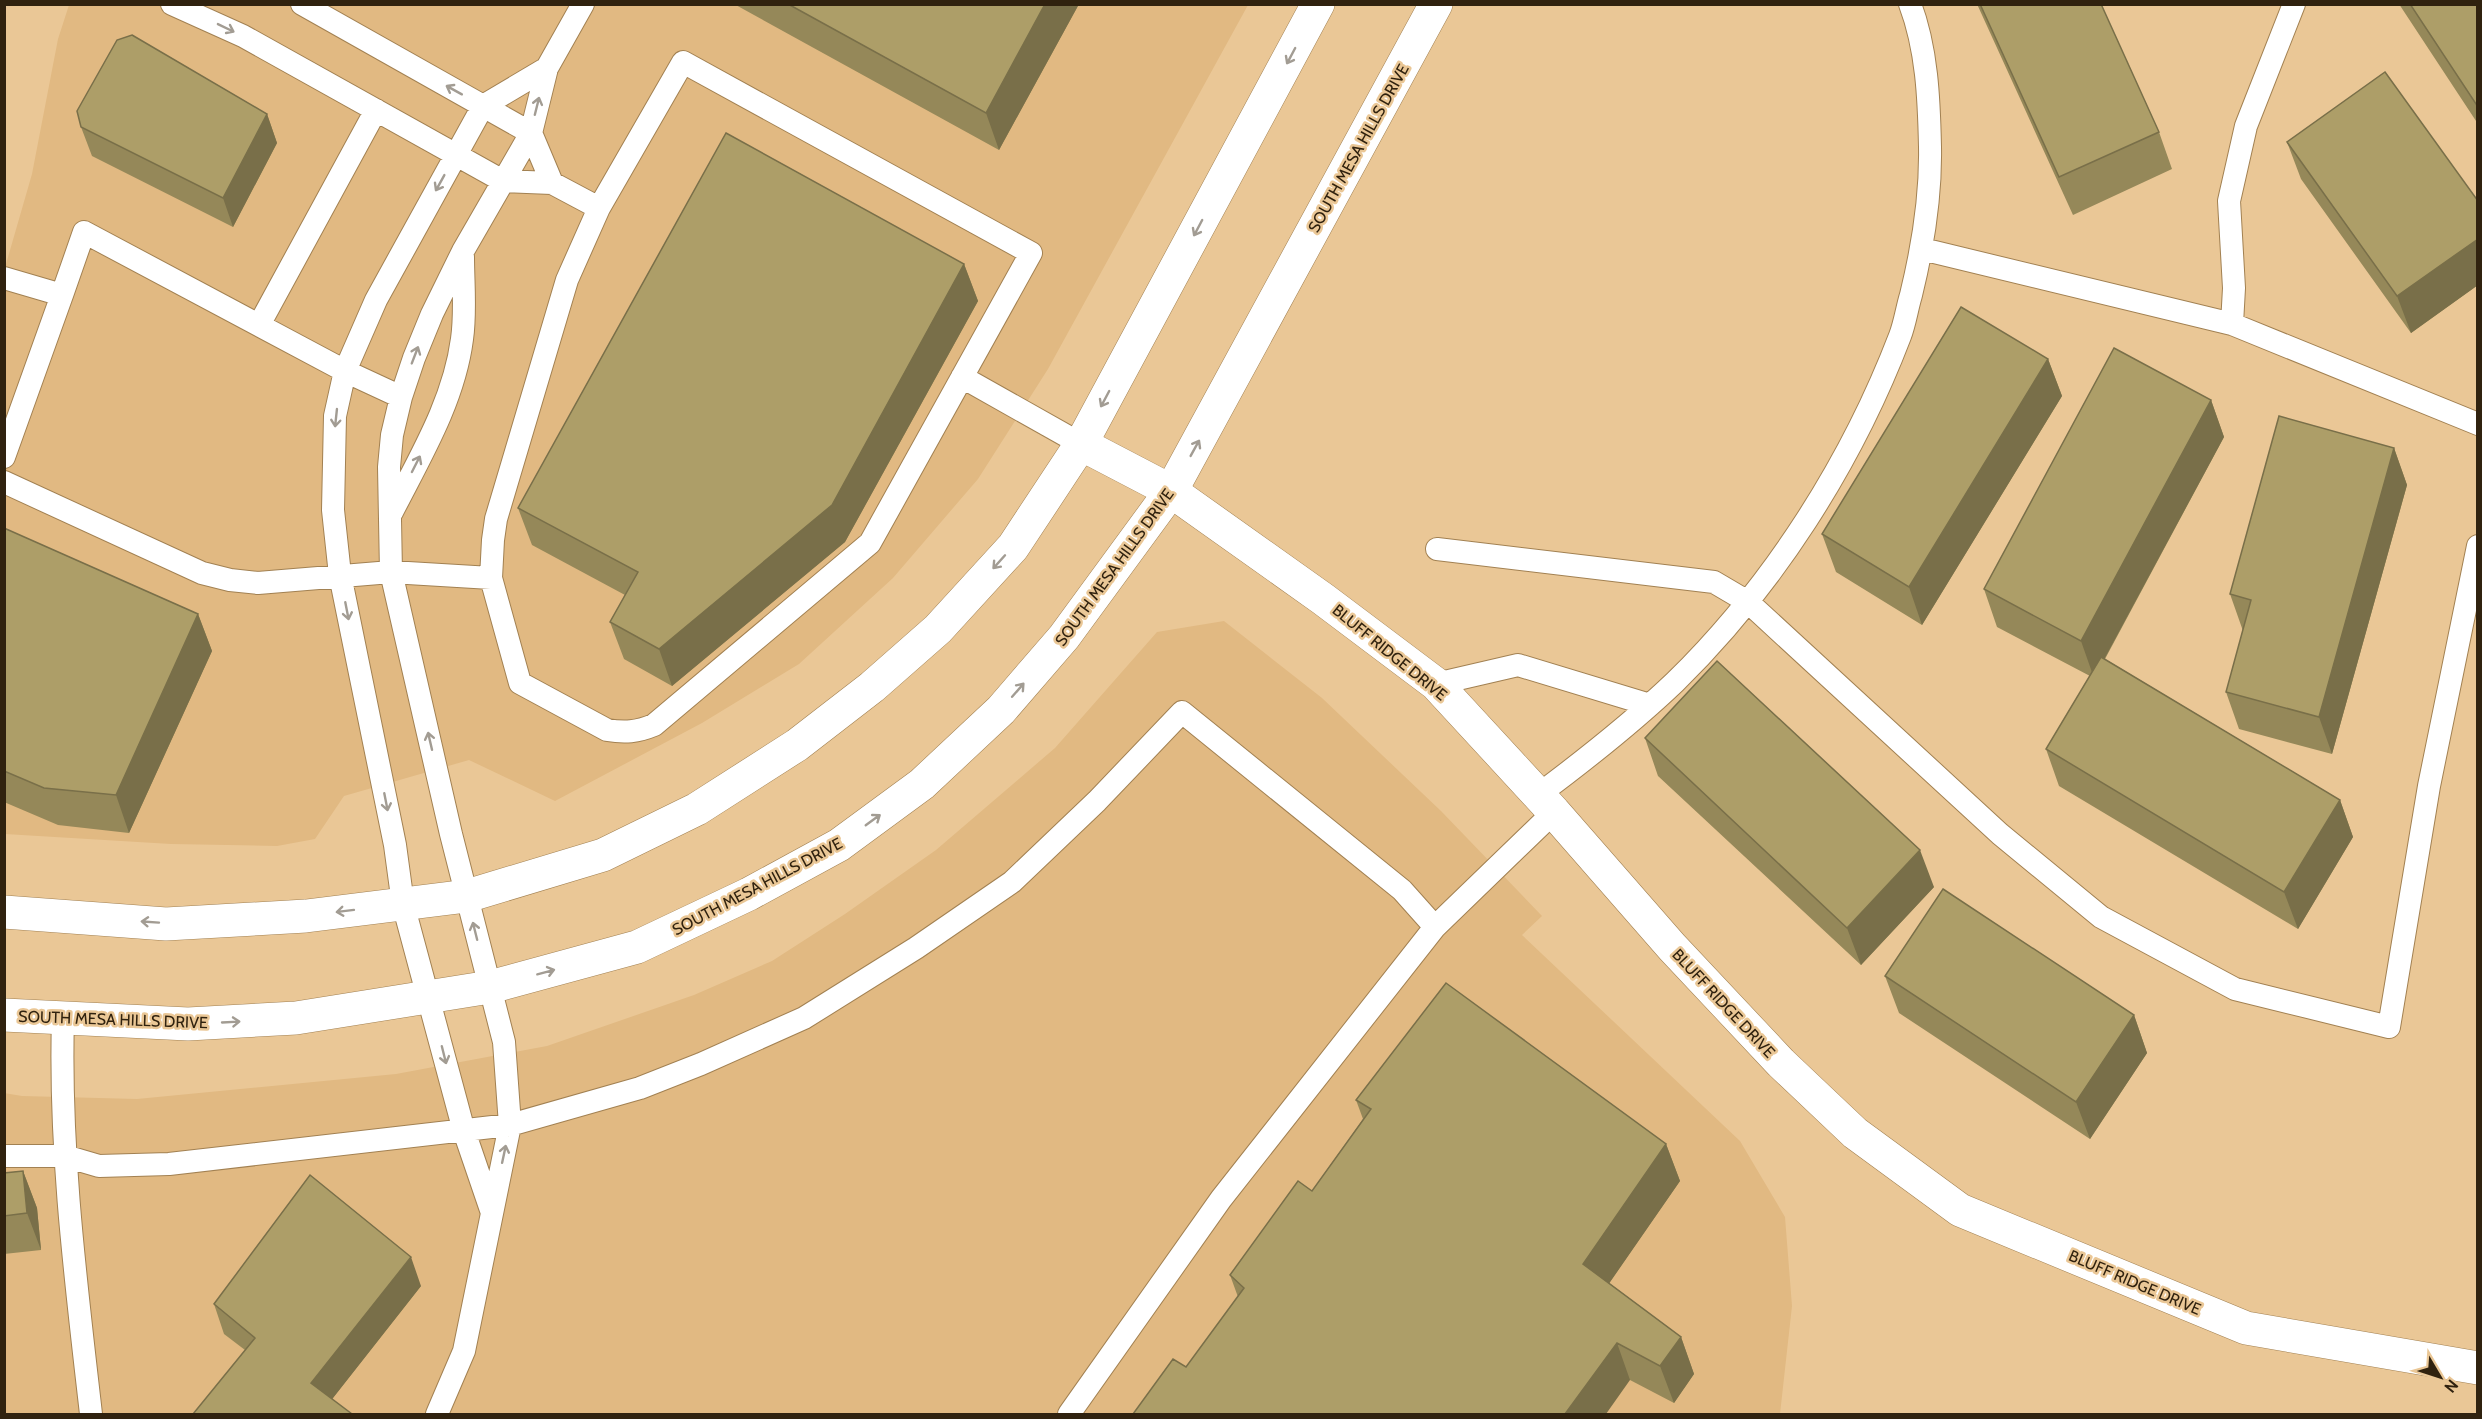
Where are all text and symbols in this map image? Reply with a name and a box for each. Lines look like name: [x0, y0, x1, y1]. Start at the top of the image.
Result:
one-way arrow: [217, 22, 235, 34]
one-way arrow: [1285, 47, 1297, 64]
street label: SOUTH MESA HILLS DRIVE: [1304, 61, 1413, 236]
one-way arrow: [446, 83, 463, 95]
one-way arrow: [532, 97, 544, 116]
one-way arrow: [434, 174, 445, 192]
one-way arrow: [1192, 218, 1203, 236]
one-way arrow: [410, 347, 421, 365]
one-way arrow: [1099, 390, 1111, 407]
one-way arrow: [330, 407, 341, 427]
one-way arrow: [1189, 440, 1201, 457]
one-way arrow: [411, 455, 423, 473]
street label: SOUTH MESA HILLS DRIVE: [1051, 485, 1178, 650]
one-way arrow: [992, 554, 1006, 569]
street label: BLUFF RIDGE DRIVE: [1329, 600, 1451, 704]
one-way arrow: [342, 602, 354, 621]
one-way arrow: [1011, 683, 1025, 698]
one-way arrow: [423, 732, 435, 751]
one-way arrow: [381, 792, 392, 812]
one-way arrow: [865, 814, 881, 826]
street label: SOUTH MESA HILLS DRIVE: [669, 833, 846, 939]
one-way arrow: [335, 906, 355, 917]
one-way arrow: [141, 917, 161, 928]
one-way arrow: [469, 921, 481, 940]
street label: BLUFF RIDGE DRIVE: [1668, 945, 1779, 1062]
one-way arrow: [536, 966, 555, 977]
street label: SOUTH MESA HILLS DRIVE: [18, 1007, 208, 1032]
one-way arrow: [220, 1016, 240, 1027]
one-way arrow: [439, 1045, 451, 1064]
one-way arrow: [498, 1145, 510, 1164]
street label: BLUFF RIDGE DRIVE: [2066, 1246, 2204, 1319]
north arrow: [2410, 1347, 2470, 1407]
text: N: [2440, 1376, 2462, 1396]

